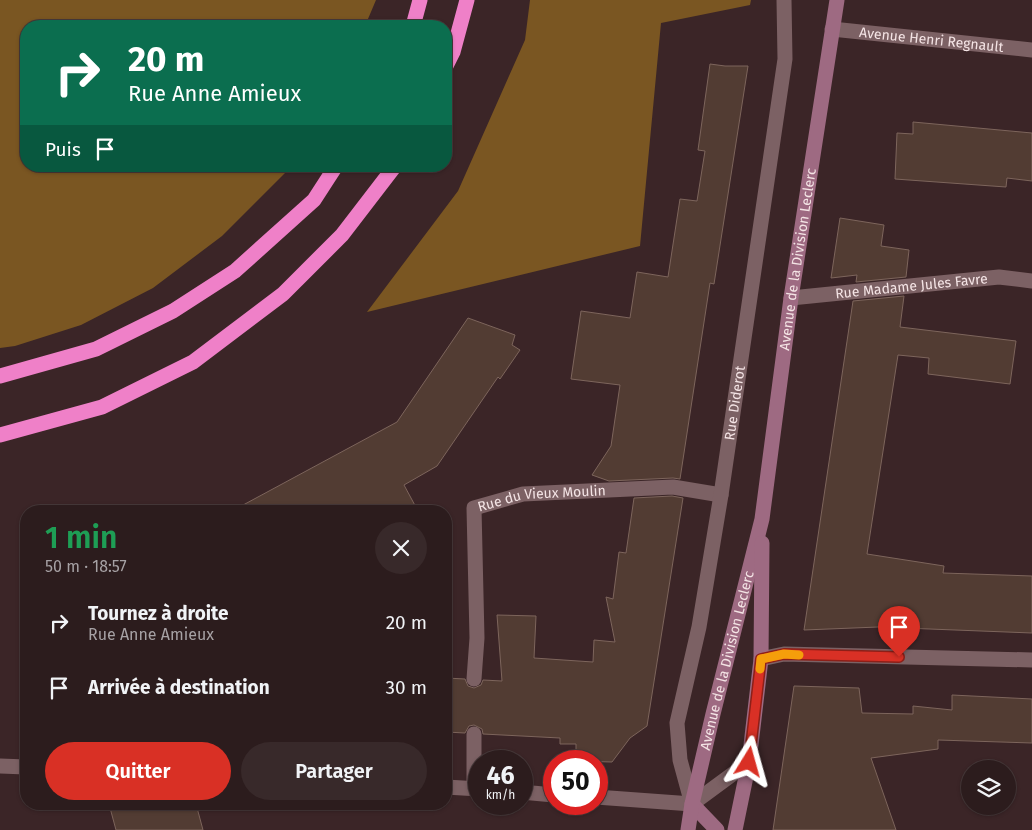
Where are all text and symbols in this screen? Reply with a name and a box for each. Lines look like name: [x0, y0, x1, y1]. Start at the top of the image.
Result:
street label: Avenue Henri Regnault: [858, 24, 1005, 56]
text: 20 m: [128, 38, 204, 80]
icon: right: [45, 40, 110, 105]
text: Rue Anne Amieux: [128, 80, 301, 107]
icon: arrive: [91, 135, 119, 163]
text: Puis: [45, 138, 81, 161]
street label: Avenue de la Division Leclerc: [776, 167, 820, 351]
street label: Rue Madame Jules Favre: [834, 270, 989, 302]
street label: Rue Diderot: [721, 364, 749, 442]
street label: Rue du Vieux Moulin: [476, 482, 606, 516]
text: 1 min: [45, 520, 117, 556]
button: close: [375, 522, 427, 574]
text: 50 m · 18:57: [45, 557, 127, 576]
street label: Avenue de la Division Leclerc: [697, 569, 758, 752]
text: Tournez à droite: [88, 602, 229, 625]
pin: [878, 606, 920, 657]
icon: right: [45, 609, 73, 637]
text: 20 m: [386, 611, 427, 634]
icon: arrive: [885, 613, 913, 641]
text: Rue Anne Amieux: [88, 625, 214, 644]
icon: arrive: [45, 674, 73, 702]
text: Arrivée à destination: [88, 676, 270, 699]
text: 30 m: [386, 676, 427, 699]
position arrow: [722, 735, 774, 787]
button: Quitter: [45, 742, 231, 800]
button: Partager: [241, 742, 427, 800]
speed limit sign: 50: [543, 750, 608, 815]
map controls: [961, 760, 1016, 815]
button: layers: [961, 760, 1016, 815]
text: 46: [486, 761, 515, 791]
text: km/h: [486, 788, 515, 802]

